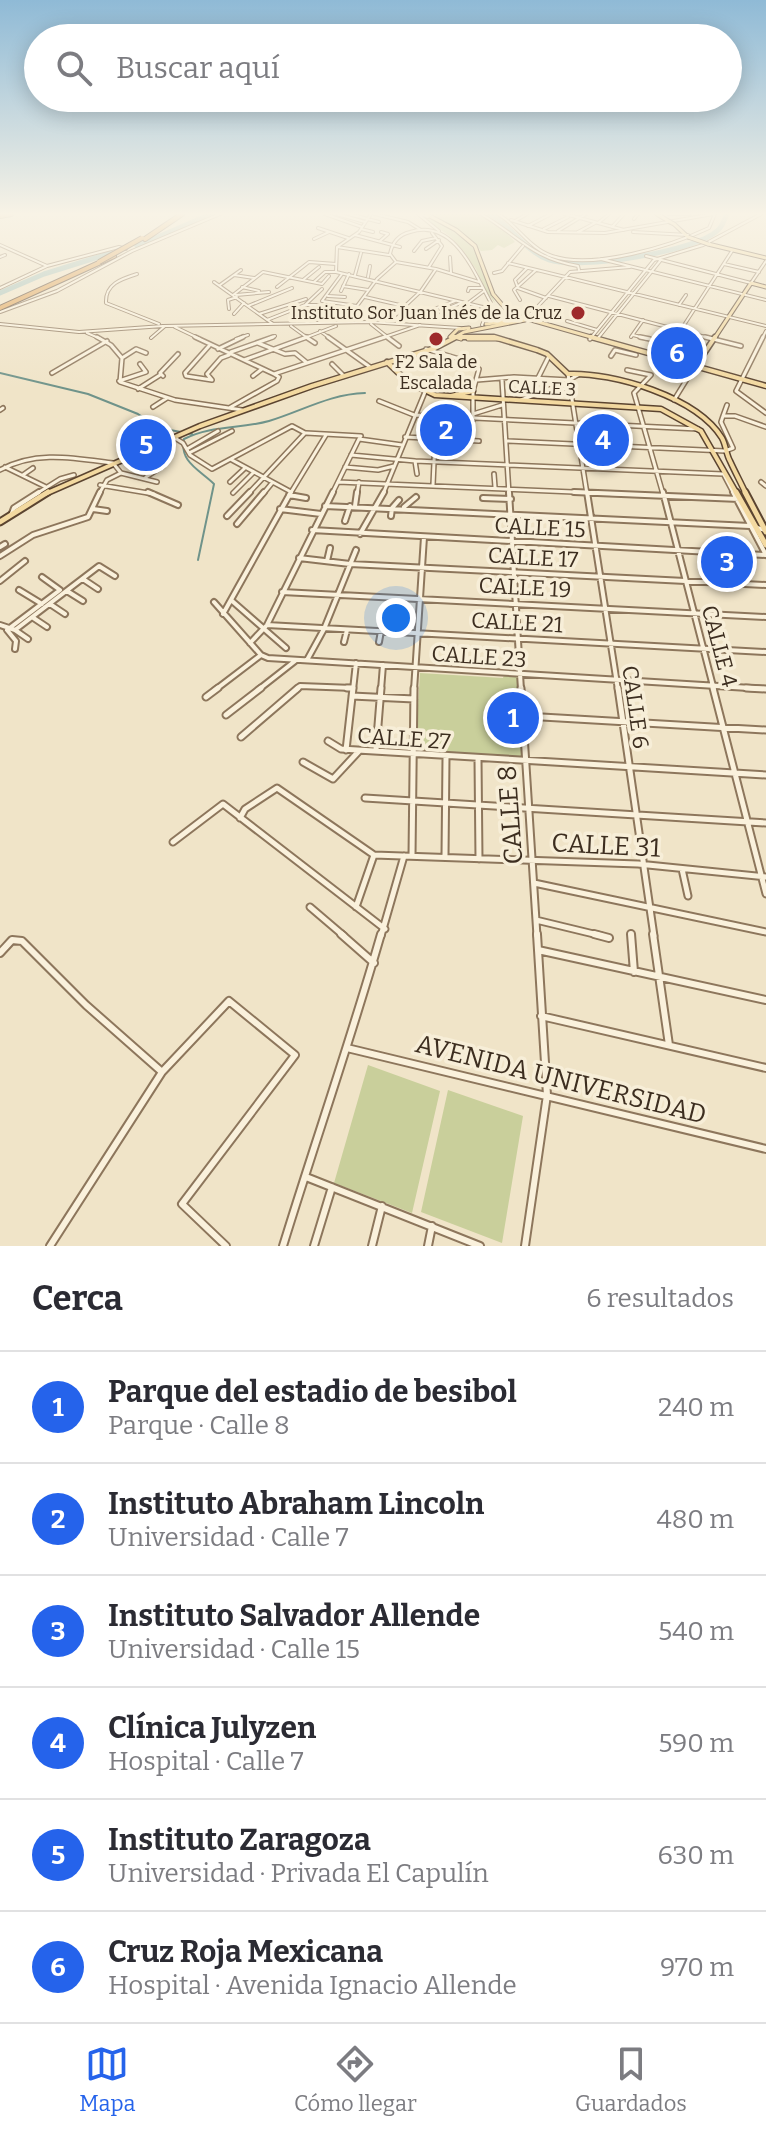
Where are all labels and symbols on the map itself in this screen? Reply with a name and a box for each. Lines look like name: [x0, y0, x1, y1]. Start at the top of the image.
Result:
place label: Instituto Sor Juan Inés de la Cruz: [291, 302, 562, 324]
marker: Instituto Sor Juan Inés de la Cruz: [569, 304, 587, 322]
pin: 6: [651, 323, 703, 383]
marker: F2 Sala de Escalada: [427, 330, 445, 348]
place label: F2 Sala de Escalada: [395, 351, 477, 394]
street label: CALLE 3: [507, 375, 577, 401]
pin: 2: [420, 400, 472, 460]
pin: 4: [577, 410, 629, 470]
pin: 5: [120, 415, 172, 475]
street label: CALLE 15: [494, 512, 586, 543]
pin: 3: [701, 532, 753, 592]
street label: CALLE 17: [487, 542, 579, 573]
street label: CALLE 19: [478, 572, 572, 603]
your location: [376, 598, 416, 638]
street label: CALLE 4: [696, 602, 743, 690]
street label: CALLE 21: [471, 607, 564, 638]
street label: CALLE 23: [431, 640, 527, 673]
street label: CALLE 6: [616, 664, 655, 750]
pin: 1: [487, 688, 539, 748]
street label: CALLE 27: [356, 722, 452, 755]
street label: CALLE 8: [492, 764, 529, 866]
street label: CALLE 31: [551, 827, 662, 864]
street label: AVENIDA UNIVERSIDAD: [412, 1028, 710, 1131]

